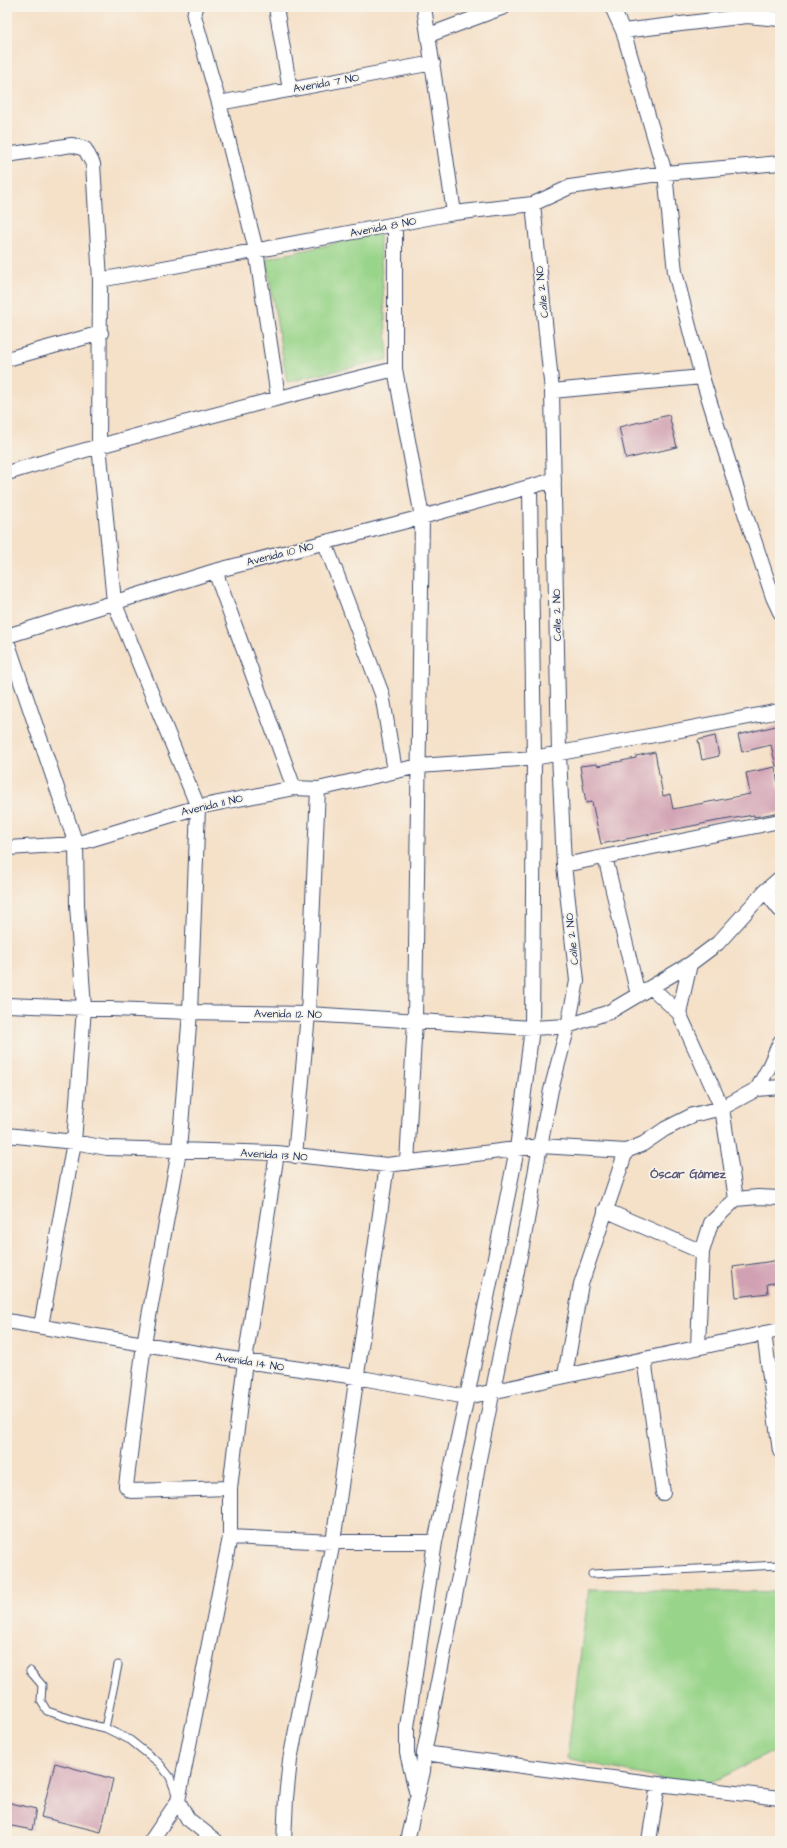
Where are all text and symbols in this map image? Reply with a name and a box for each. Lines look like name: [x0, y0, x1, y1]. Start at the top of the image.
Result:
street label: Avenida 7 NO: [292, 70, 361, 96]
street label: Avenida 8 NO: [349, 213, 418, 241]
street label: Calle 2 NO: [532, 265, 552, 319]
street label: Avenida 10 NO: [245, 538, 316, 570]
street label: Calle 2 NO: [549, 588, 565, 641]
street label: Avenida 11 NO: [180, 790, 245, 819]
street label: Calle 2 NO: [562, 912, 582, 966]
street label: Avenida 12 NO: [254, 1006, 323, 1022]
street label: Avenida 13 NO: [240, 1145, 309, 1165]
district label: Óscar Gámez: [650, 1166, 727, 1183]
street label: Avenida 14 NO: [215, 1349, 286, 1375]

